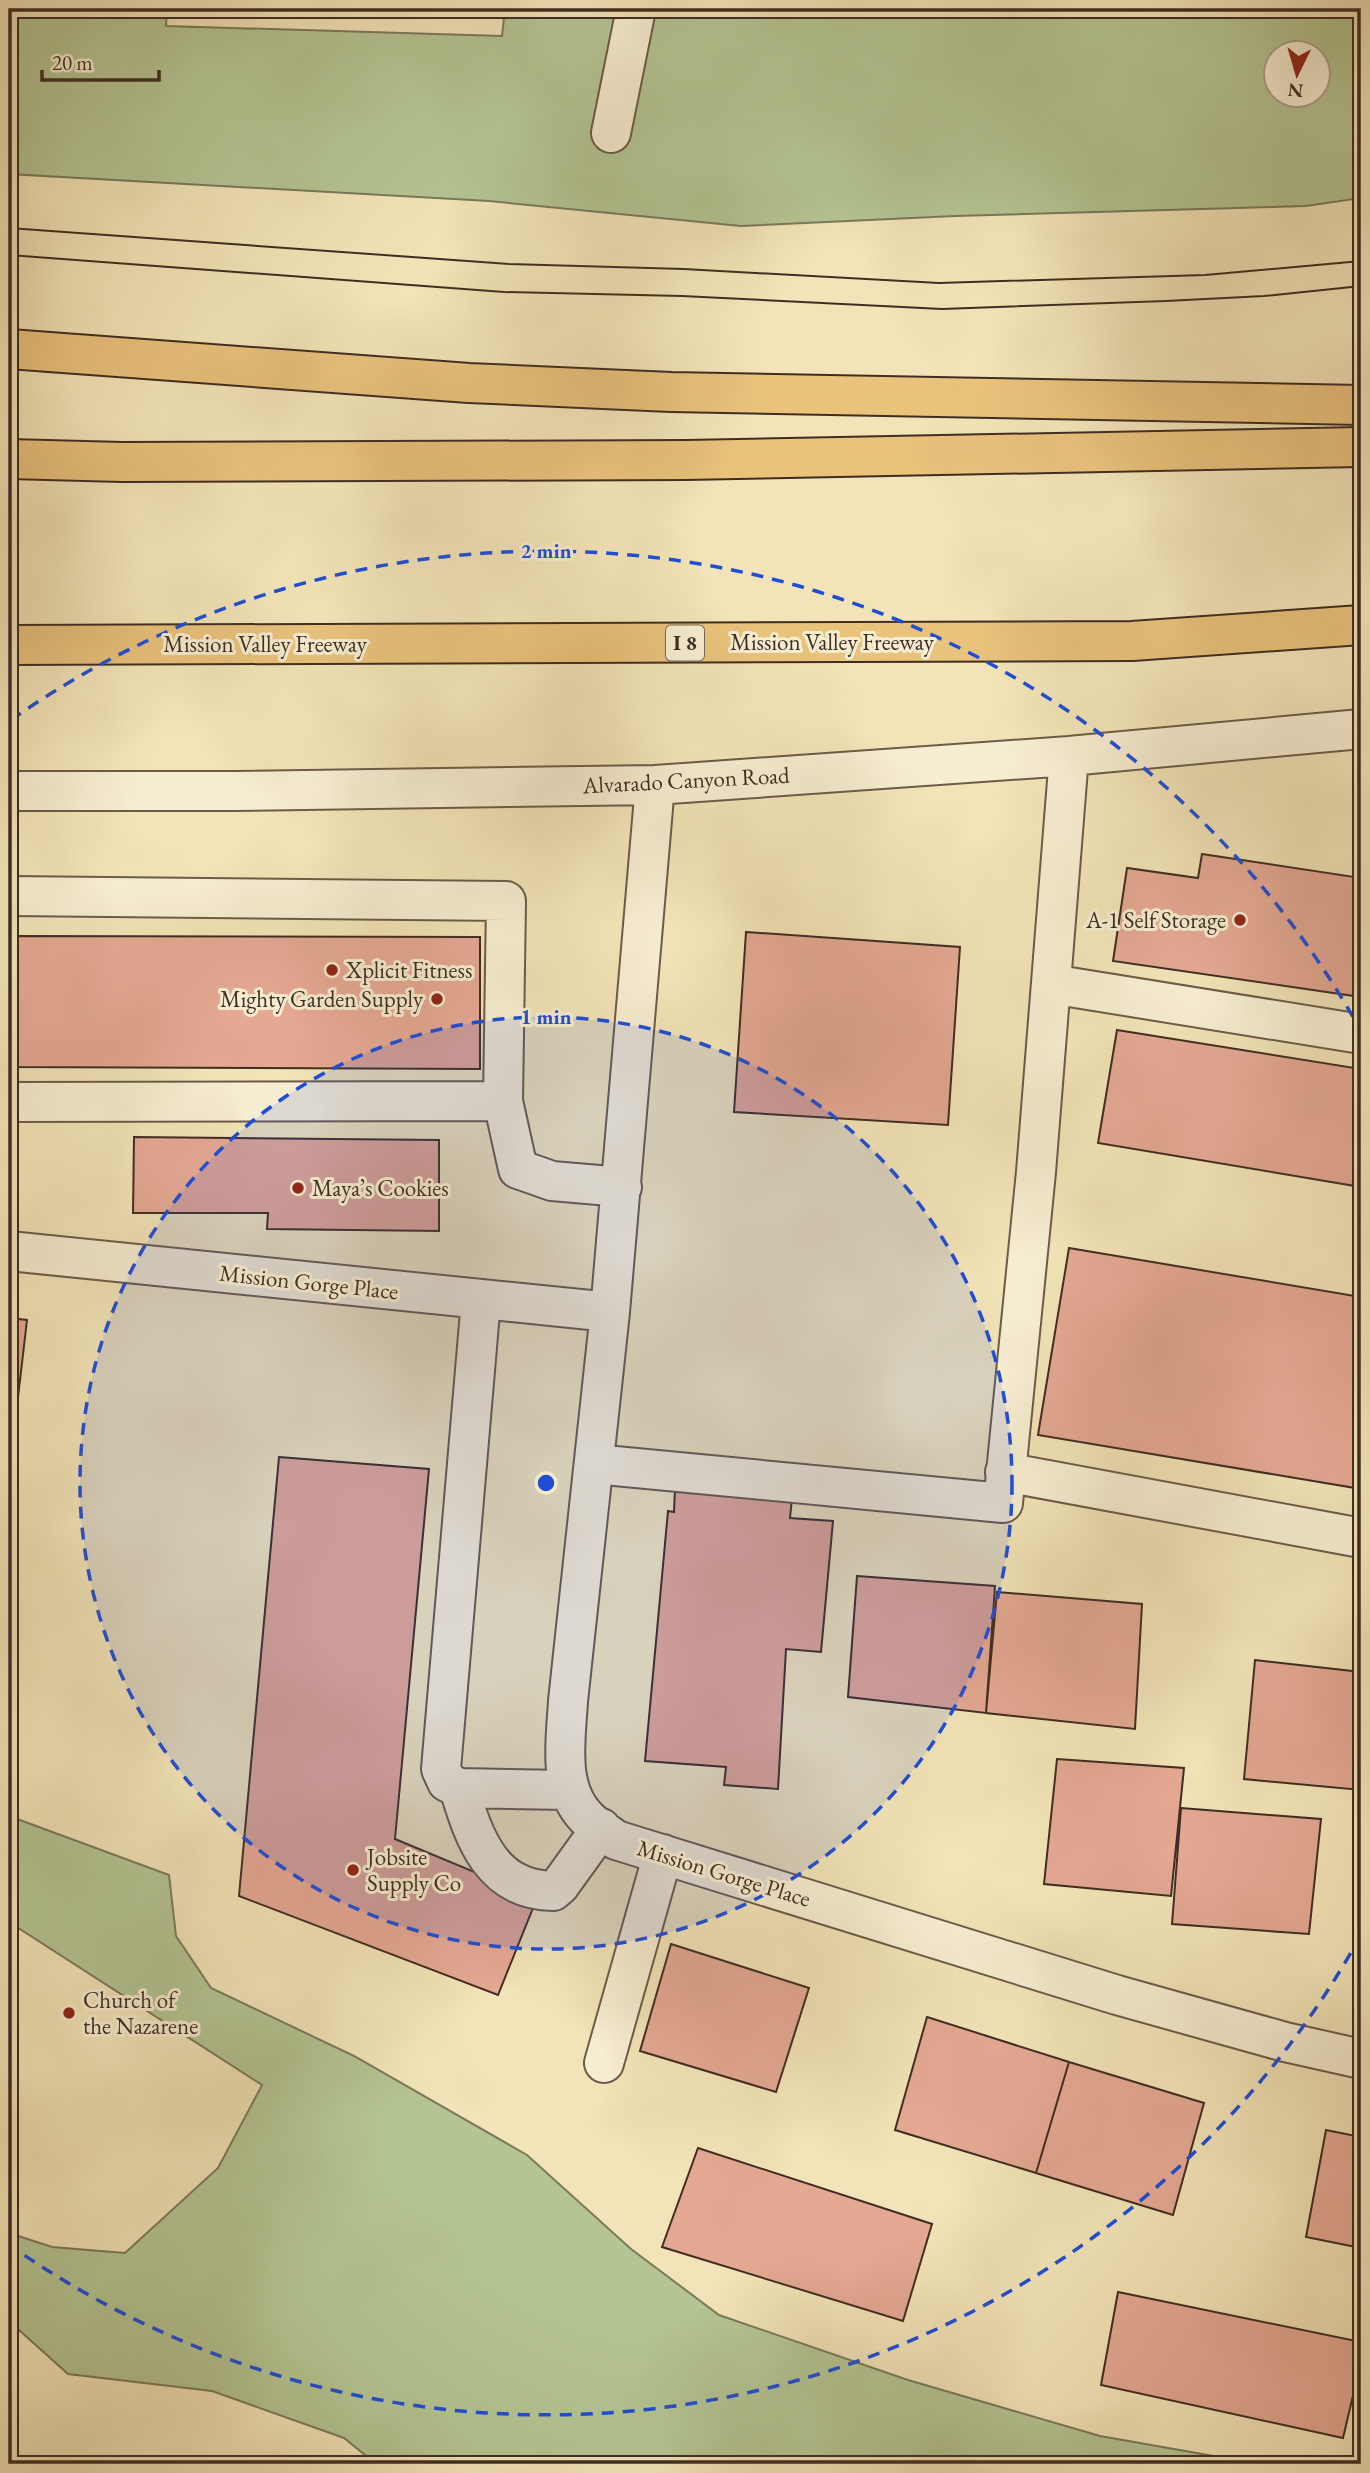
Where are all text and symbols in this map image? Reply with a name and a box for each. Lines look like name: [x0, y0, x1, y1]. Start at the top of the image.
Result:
scale bar: [42, 38, 159, 82]
north arrow: [1262, 38, 1332, 108]
text: 20 m: [52, 49, 93, 76]
text: N: [1286, 77, 1304, 104]
text: 2 min: [520, 537, 572, 564]
road number: I 8: [666, 626, 704, 660]
street label: Mission Valley Freeway: [730, 627, 935, 657]
street label: Mission Valley Freeway: [163, 629, 368, 659]
street label: Alvarado Canyon Road: [581, 760, 791, 800]
place label: A-1 Self Storage: [1085, 905, 1226, 935]
marker: A-1 Self Storage: [1232, 912, 1248, 928]
place label: Xplicit Fitness: [345, 955, 472, 985]
marker: Xplicit Fitness: [324, 962, 340, 978]
place label: Mighty Garden Supply: [220, 984, 424, 1014]
marker: Mighty Garden Supply: [429, 991, 445, 1007]
text: 1 min: [520, 1003, 572, 1030]
place label: Maya’s Cookies: [312, 1173, 449, 1203]
marker: Maya’s Cookies: [290, 1180, 306, 1196]
street label: Mission Gorge Place: [218, 1258, 400, 1306]
centre of rings: [534, 1471, 558, 1495]
street label: Mission Gorge Place: [634, 1832, 814, 1914]
place label: Jobsite Supply Co: [365, 1842, 461, 1898]
marker: Jobsite Supply Co: [345, 1862, 361, 1878]
place label: Church of the Nazarene: [83, 1985, 198, 2041]
marker: Church of the Nazarene: [61, 2005, 77, 2021]

